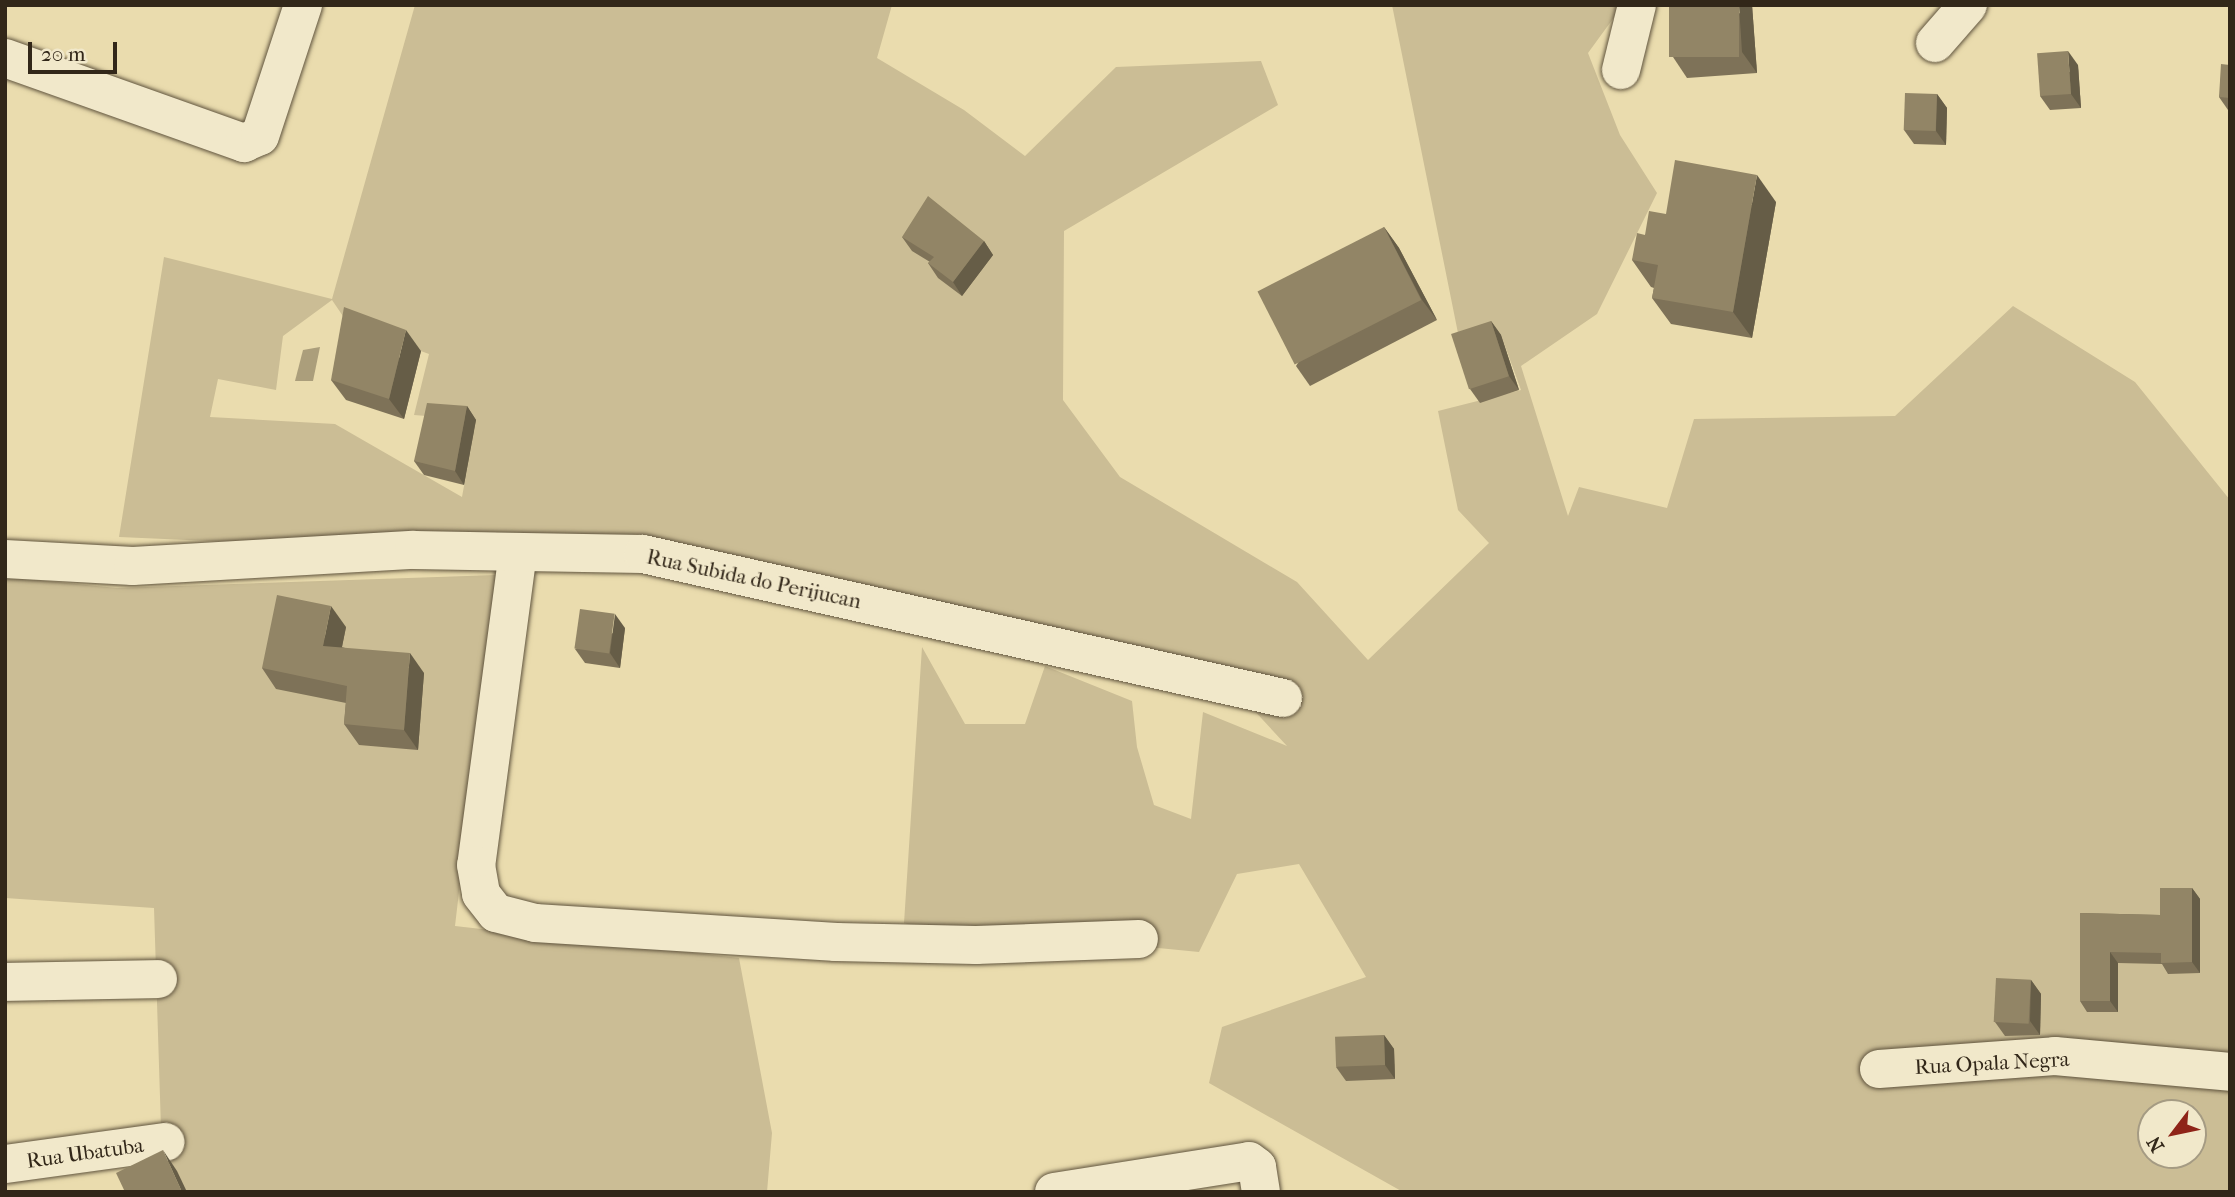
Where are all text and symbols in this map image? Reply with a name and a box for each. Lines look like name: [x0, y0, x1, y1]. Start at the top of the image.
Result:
scale bar: [32, 28, 121, 72]
text: 20 m: [41, 42, 85, 66]
street label: Rua Subida do Perijucan: [644, 544, 864, 614]
street label: Rua Opala Negra: [1914, 1046, 2070, 1080]
north arrow: [2137, 1099, 2207, 1169]
street label: Rua Ubatuba: [25, 1132, 145, 1174]
text: N: [2143, 1132, 2169, 1156]

